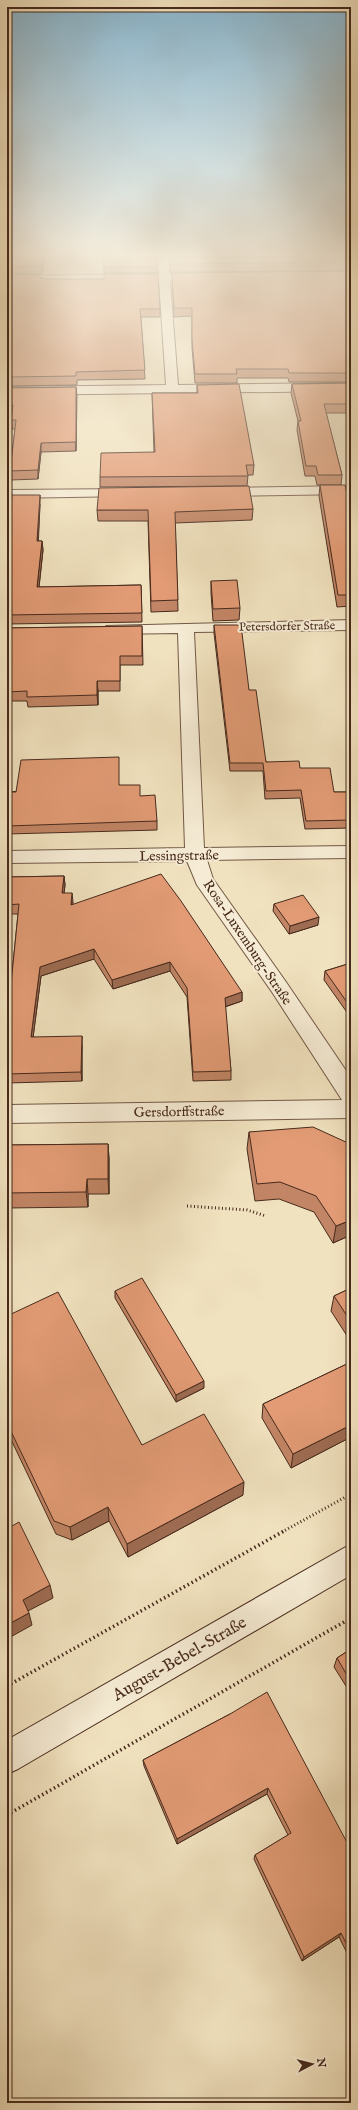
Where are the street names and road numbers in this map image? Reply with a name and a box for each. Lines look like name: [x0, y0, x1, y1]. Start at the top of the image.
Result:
street label: Petersdorfer Straße: [239, 618, 336, 635]
street label: Lessingstraße: [139, 846, 220, 866]
street label: Rosa-Luxemburg-Straße: [198, 876, 296, 1009]
street label: Gersdorffstraße: [134, 1102, 225, 1122]
street label: August-Bebel-Straße: [108, 1612, 251, 1707]

